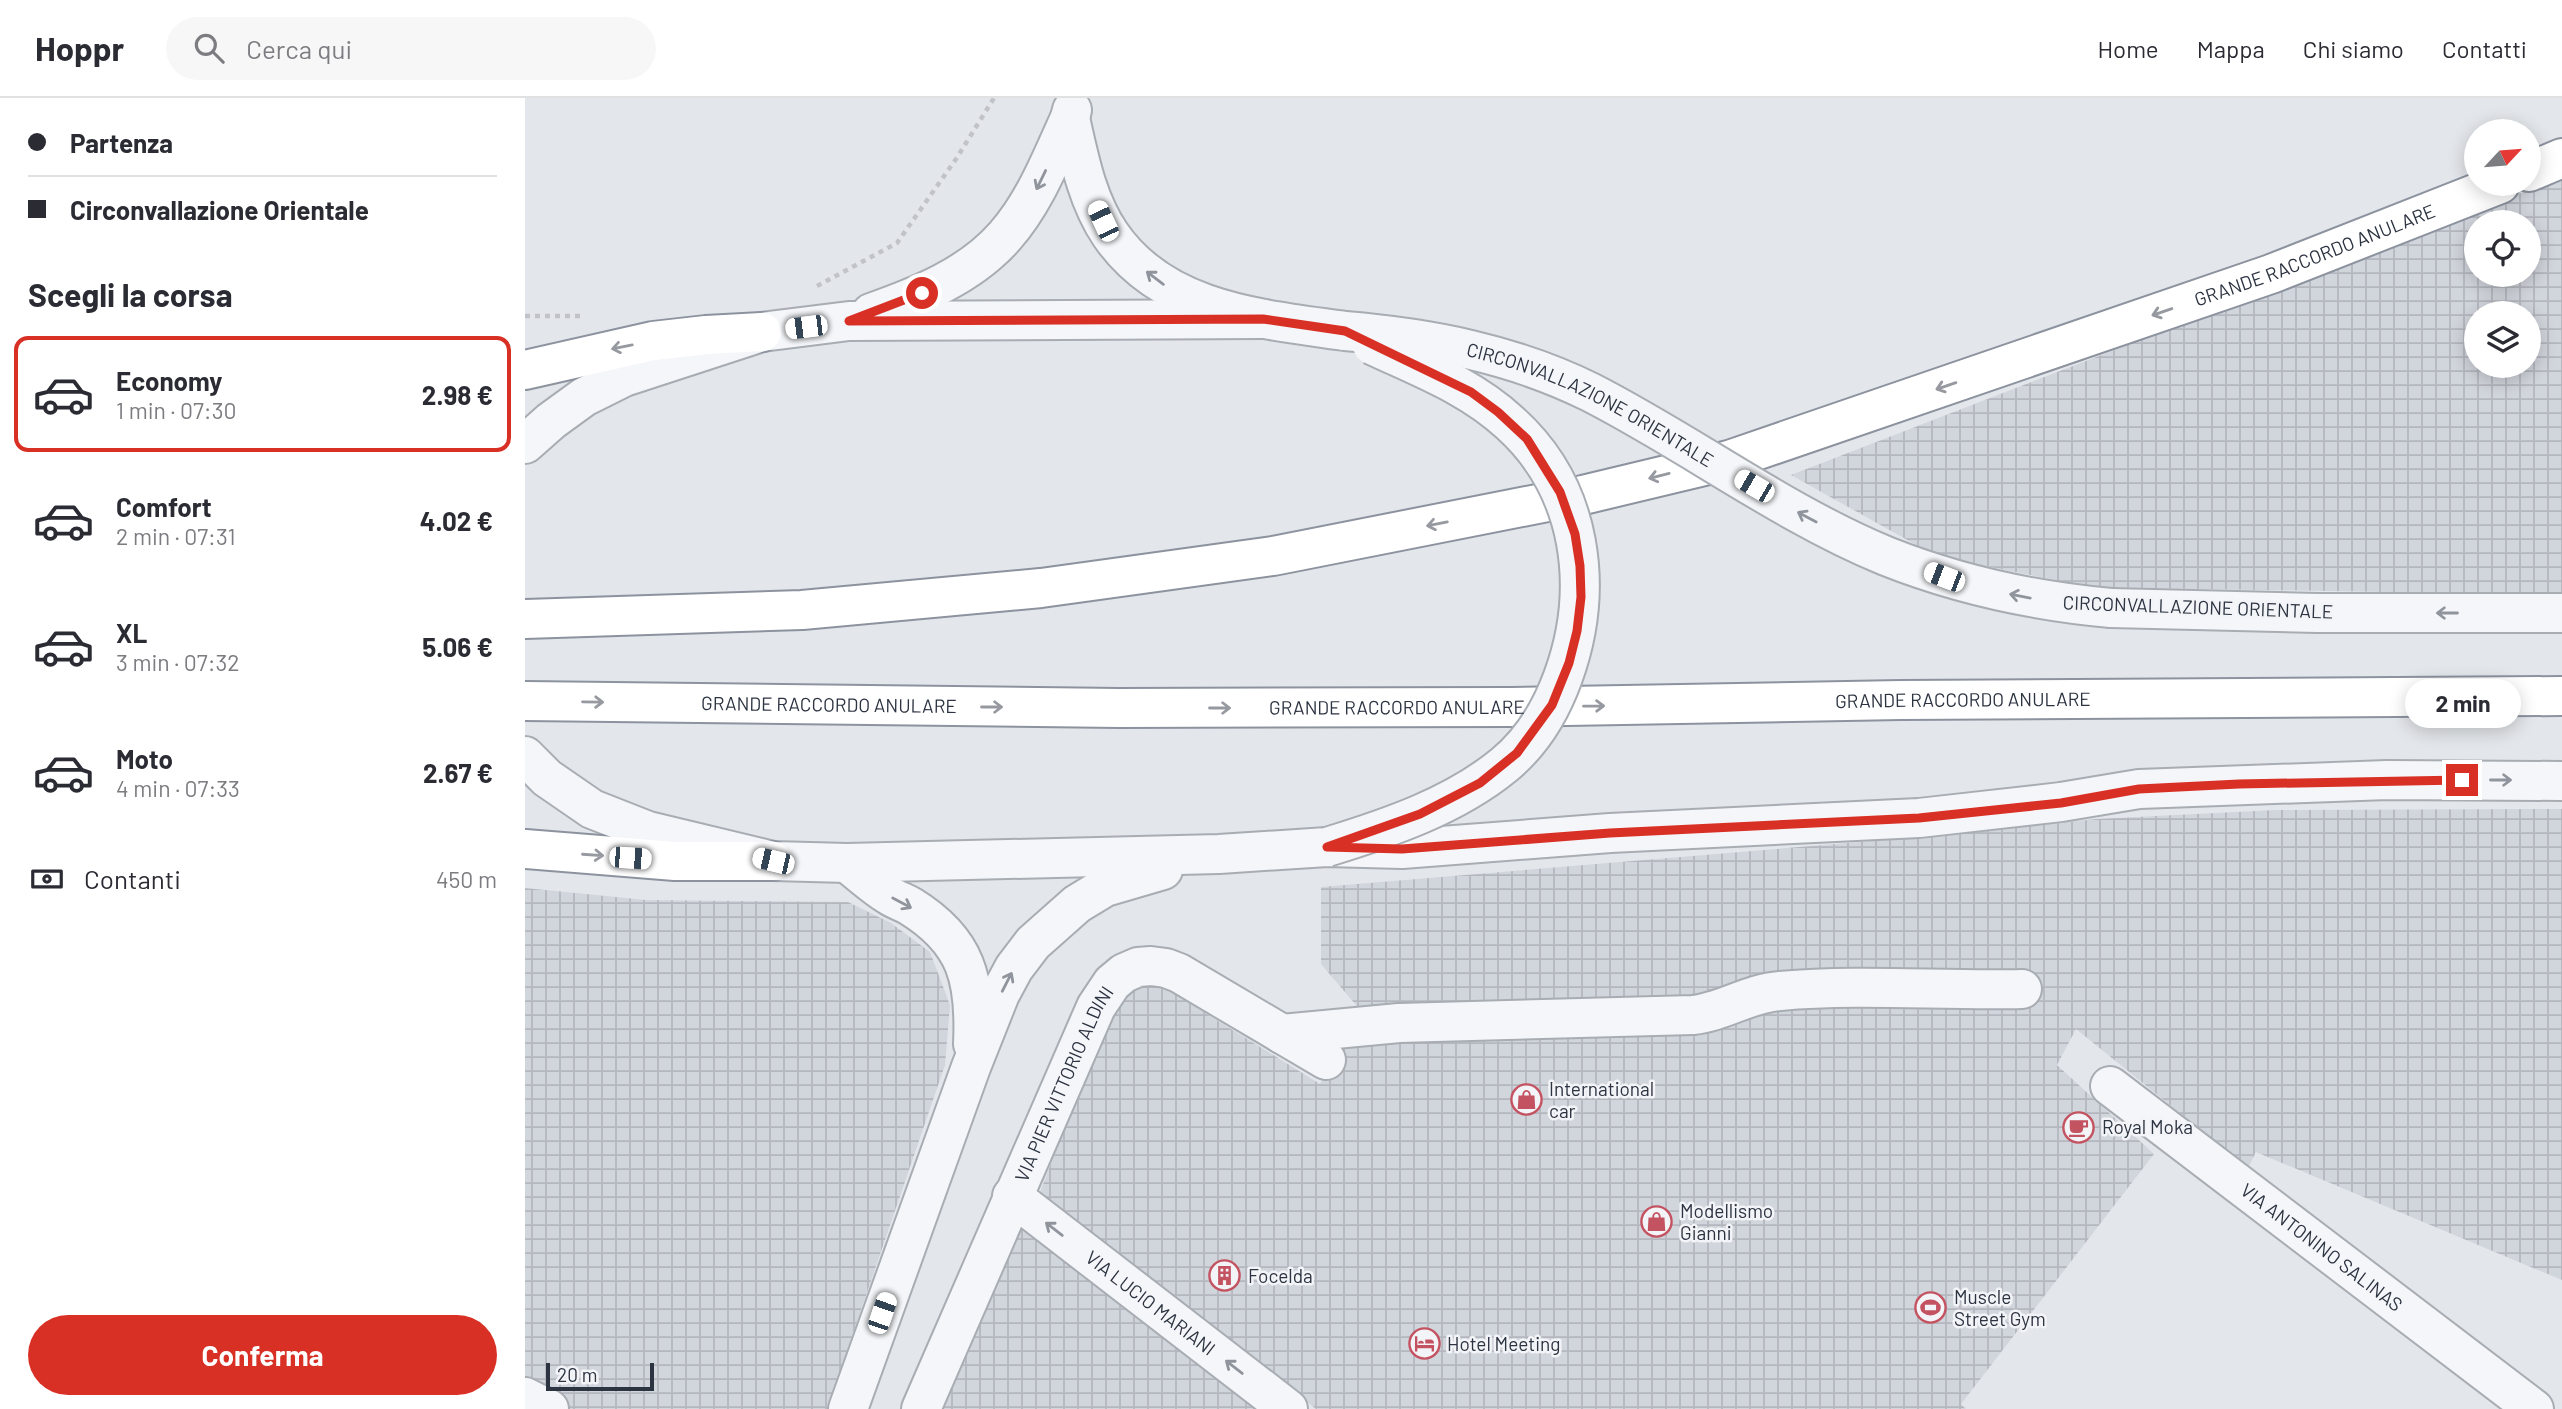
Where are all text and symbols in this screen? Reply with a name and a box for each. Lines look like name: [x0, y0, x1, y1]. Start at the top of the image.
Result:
search box: [166, 17, 656, 80]
text: Hoppr: [35, 28, 124, 68]
icon: search: [190, 29, 228, 67]
text: Cerca qui: [246, 33, 352, 64]
text: Home: [2097, 34, 2159, 63]
text: Mappa: [2197, 34, 2265, 63]
text: Chi siamo: [2303, 34, 2404, 63]
text: Contatti: [2442, 34, 2527, 63]
north arrow: [2464, 119, 2541, 196]
map controls: [2464, 119, 2541, 378]
text: Partenza: [70, 127, 173, 158]
one-way arrow: [1034, 169, 1048, 190]
text: Circonvallazione Orientale: [70, 194, 369, 225]
car: [1085, 198, 1122, 244]
street label: GRANDE RACCORDO ANULARE: [2191, 199, 2438, 310]
button: locate: [2464, 210, 2541, 287]
one-way arrow: [1146, 270, 1165, 285]
text: Scegli la corsa: [28, 275, 233, 313]
route start: [906, 277, 938, 309]
button: layers: [2464, 301, 2541, 378]
one-way arrow: [2151, 307, 2173, 319]
car: [784, 314, 829, 340]
street label: CIRCONVALLAZIONE ORIENTALE: [1464, 337, 1718, 471]
one-way arrow: [611, 341, 634, 355]
icon: car: [32, 363, 95, 426]
text: Economy: [116, 365, 222, 396]
text: 2.98 €: [422, 379, 493, 410]
one-way arrow: [1936, 381, 1958, 393]
text: 1 min · 07:30: [116, 396, 236, 424]
car: [1731, 466, 1778, 506]
one-way arrow: [1649, 470, 1671, 483]
icon: car: [32, 489, 95, 552]
text: Comfort: [116, 491, 212, 522]
text: 4.02 €: [420, 505, 493, 536]
one-way arrow: [1798, 509, 1818, 523]
one-way arrow: [1426, 518, 1449, 532]
text: 2 min · 07:31: [116, 522, 236, 550]
car: [1921, 560, 1968, 594]
one-way arrow: [2009, 589, 2032, 602]
street label: CIRCONVALLAZIONE ORIENTALE: [2062, 590, 2334, 623]
one-way arrow: [2436, 606, 2459, 620]
icon: car: [32, 615, 95, 678]
text: XL: [116, 617, 147, 648]
text: 5.06 €: [422, 631, 493, 662]
text: 3 min · 07:32: [116, 648, 240, 676]
callout: 2 min: [2404, 678, 2520, 728]
street label: GRANDE RACCORDO ANULARE: [1835, 687, 2091, 712]
text: 2 min: [2435, 689, 2491, 717]
street label: GRANDE RACCORDO ANULARE: [701, 691, 957, 717]
one-way arrow: [581, 695, 604, 709]
street label: GRANDE RACCORDO ANULARE: [1269, 695, 1525, 719]
one-way arrow: [1582, 699, 1605, 712]
one-way arrow: [980, 700, 1003, 714]
one-way arrow: [1208, 701, 1231, 714]
icon: car: [32, 741, 95, 804]
text: Moto: [116, 743, 173, 774]
text: 2.67 €: [423, 757, 493, 788]
route end: [2446, 764, 2478, 796]
one-way arrow: [2489, 773, 2512, 787]
text: 4 min · 07:33: [116, 774, 240, 802]
car: [609, 846, 652, 870]
car: [751, 846, 796, 876]
one-way arrow: [581, 849, 604, 862]
icon: cash: [28, 860, 66, 898]
text: Contanti: [84, 863, 181, 894]
text: 450 m: [436, 865, 497, 893]
one-way arrow: [892, 896, 912, 910]
one-way arrow: [1000, 972, 1014, 993]
street label: VIA PIER VITTORIO ALDINI: [1009, 981, 1118, 1185]
place label: International car: [1549, 1077, 1654, 1122]
shop icon: International car: [1509, 1083, 1543, 1117]
cafe icon: Royal Moka: [2062, 1110, 2096, 1144]
place label: Royal Moka: [2102, 1115, 2193, 1138]
street label: VIA ANTONINO SALINAS: [2237, 1178, 2407, 1316]
place label: Modellismo Gianni: [1680, 1199, 1773, 1244]
shop icon: Modellismo Gianni: [1640, 1205, 1674, 1239]
one-way arrow: [1045, 1221, 1063, 1236]
street label: VIA LUCIO MARIANI: [1081, 1245, 1220, 1360]
building icon: Focelda: [1208, 1259, 1242, 1293]
place label: Focelda: [1248, 1264, 1313, 1287]
place label: Muscle Street Gym: [1954, 1285, 2046, 1330]
car: [866, 1290, 899, 1336]
sports icon: Muscle Street Gym: [1914, 1291, 1948, 1325]
button: Conferma: [28, 1315, 497, 1395]
hotel icon: Hotel Meeting: [1407, 1327, 1441, 1361]
place label: Hotel Meeting: [1447, 1332, 1560, 1355]
scale bar: [546, 1360, 655, 1392]
one-way arrow: [1225, 1360, 1244, 1375]
text: 20 m: [557, 1363, 597, 1386]

